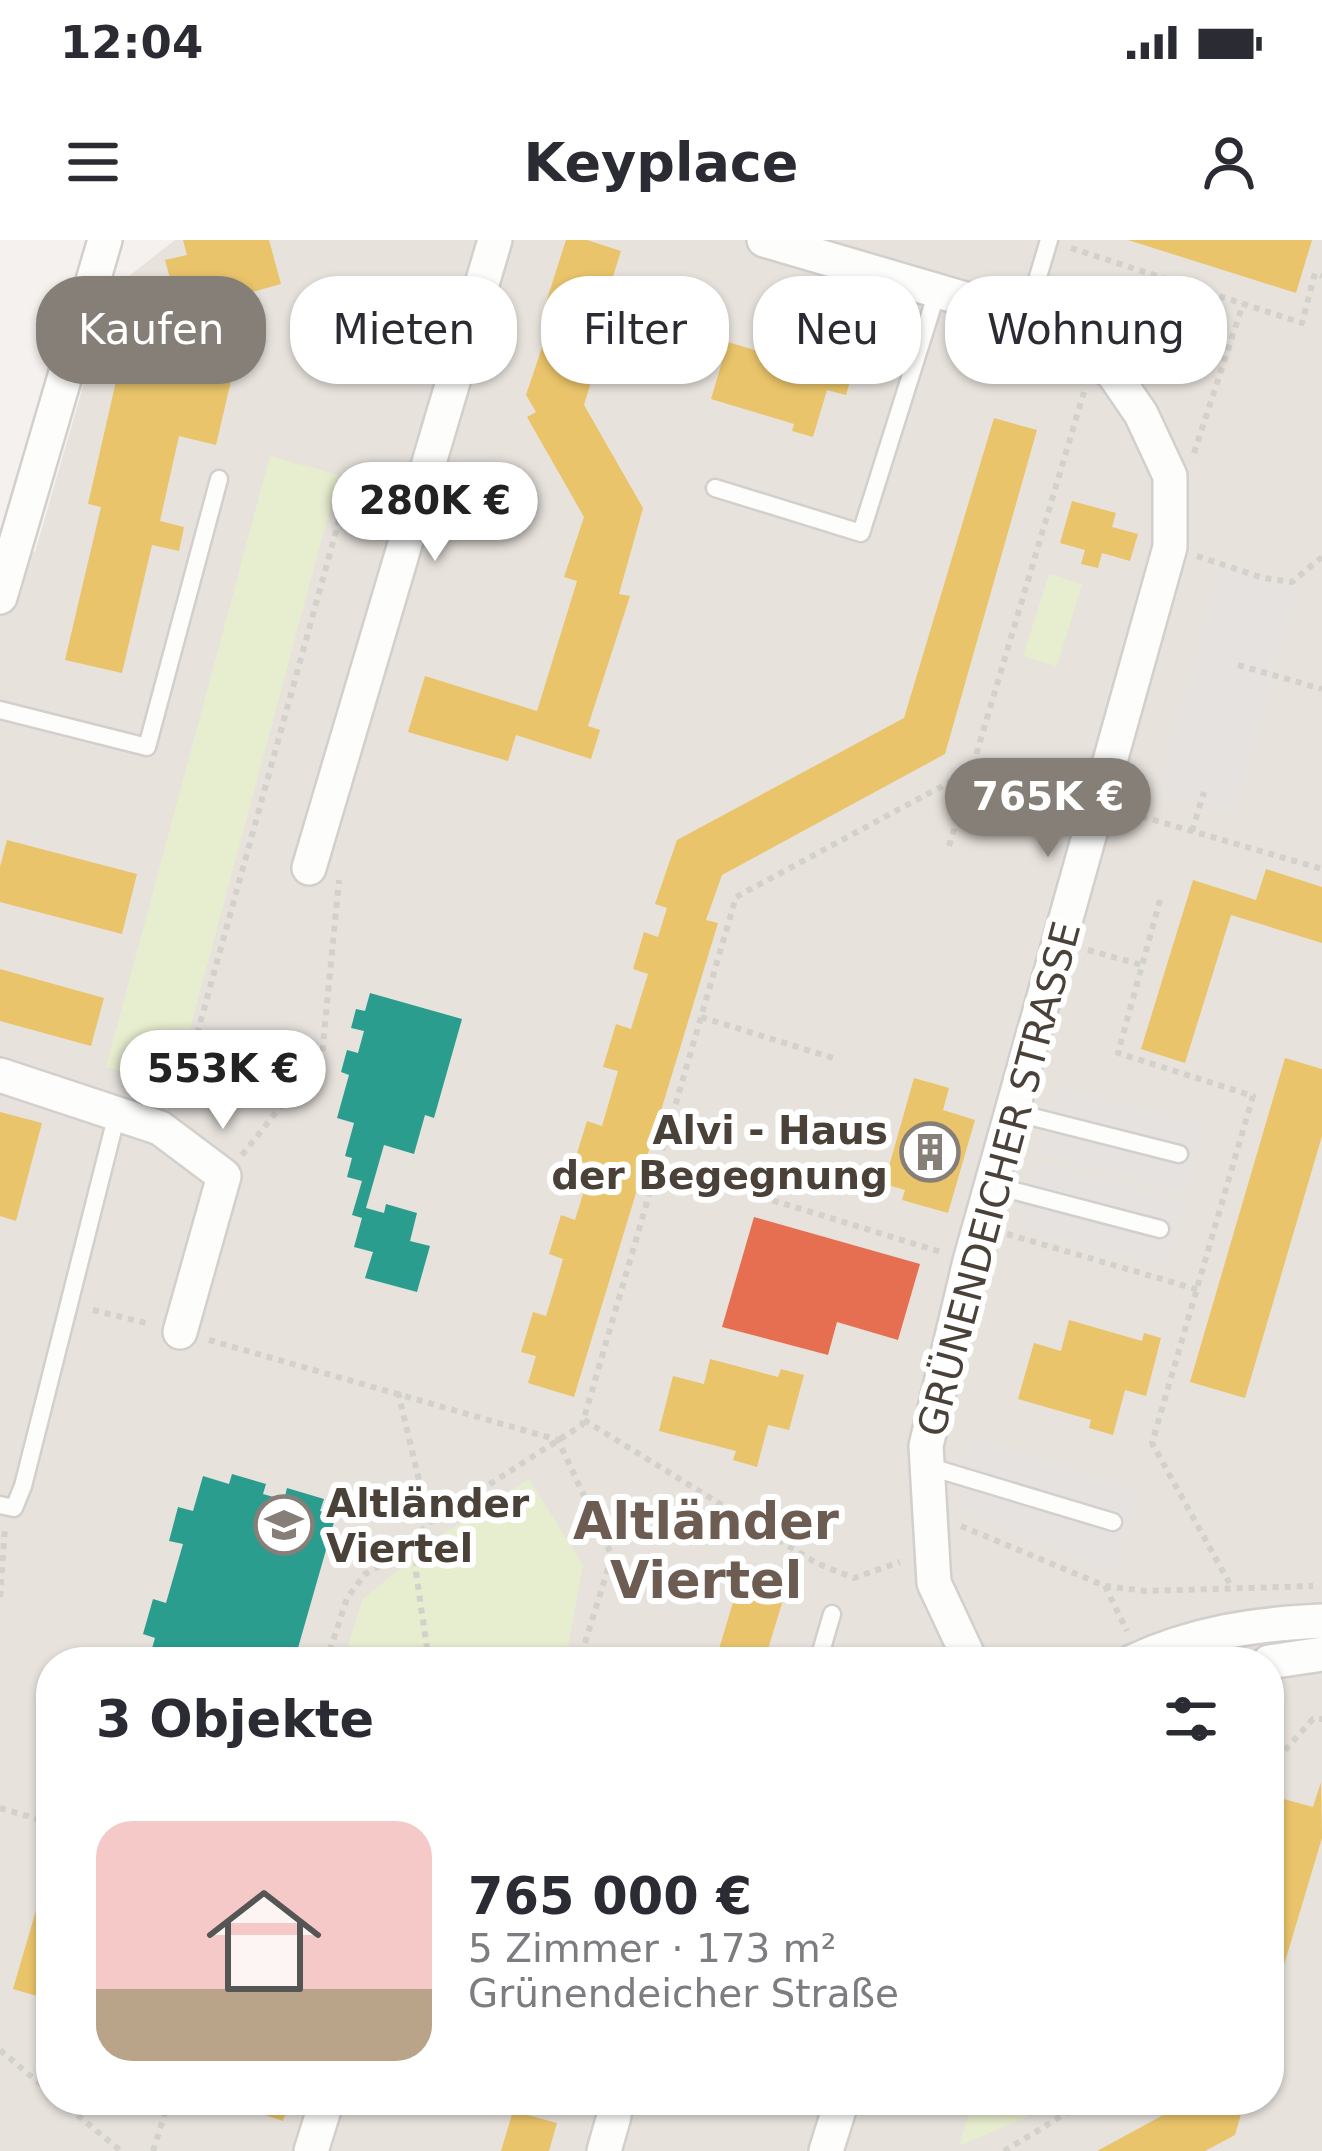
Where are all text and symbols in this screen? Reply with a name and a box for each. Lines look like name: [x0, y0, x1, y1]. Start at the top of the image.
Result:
text: 12:04: [60, 16, 203, 69]
icon: menu: [60, 129, 126, 195]
icon: person: [1196, 129, 1262, 195]
text: Keyplace: [524, 131, 798, 194]
chip: Kaufen: [36, 276, 266, 384]
chip: Mieten: [290, 276, 517, 384]
chip: Filter: [541, 276, 729, 384]
chip: Neu: [753, 276, 921, 384]
chip: Wohnung: [945, 276, 1227, 384]
pin: 280K €: [337, 462, 533, 564]
text: 280K €: [359, 478, 511, 523]
pin: 765K €: [950, 758, 1146, 860]
text: 765K €: [972, 774, 1124, 819]
street label: GRÜNENDEICHER STRASSE: [909, 917, 1089, 1441]
pin: 553K €: [125, 1030, 321, 1132]
text: 553K €: [147, 1046, 299, 1091]
place label: Alvi - Haus der Begegnung: [551, 1108, 888, 1198]
building icon: Alvi - Haus der Begegnung: [899, 1121, 961, 1183]
place label: Altländer Viertel: [326, 1481, 530, 1571]
district label: Altländer Viertel: [573, 1492, 839, 1610]
school or university icon: Altländer Viertel: [253, 1494, 315, 1556]
icon: filters: [1158, 1686, 1224, 1752]
text: 3 Objekte: [96, 1690, 374, 1749]
text: 765 000 €: [468, 1867, 752, 1926]
icon: home: [192, 1869, 336, 2013]
text: 5 Zimmer · 173 m²: [468, 1926, 836, 1971]
text: Grünendeicher Straße: [468, 1971, 899, 2016]

